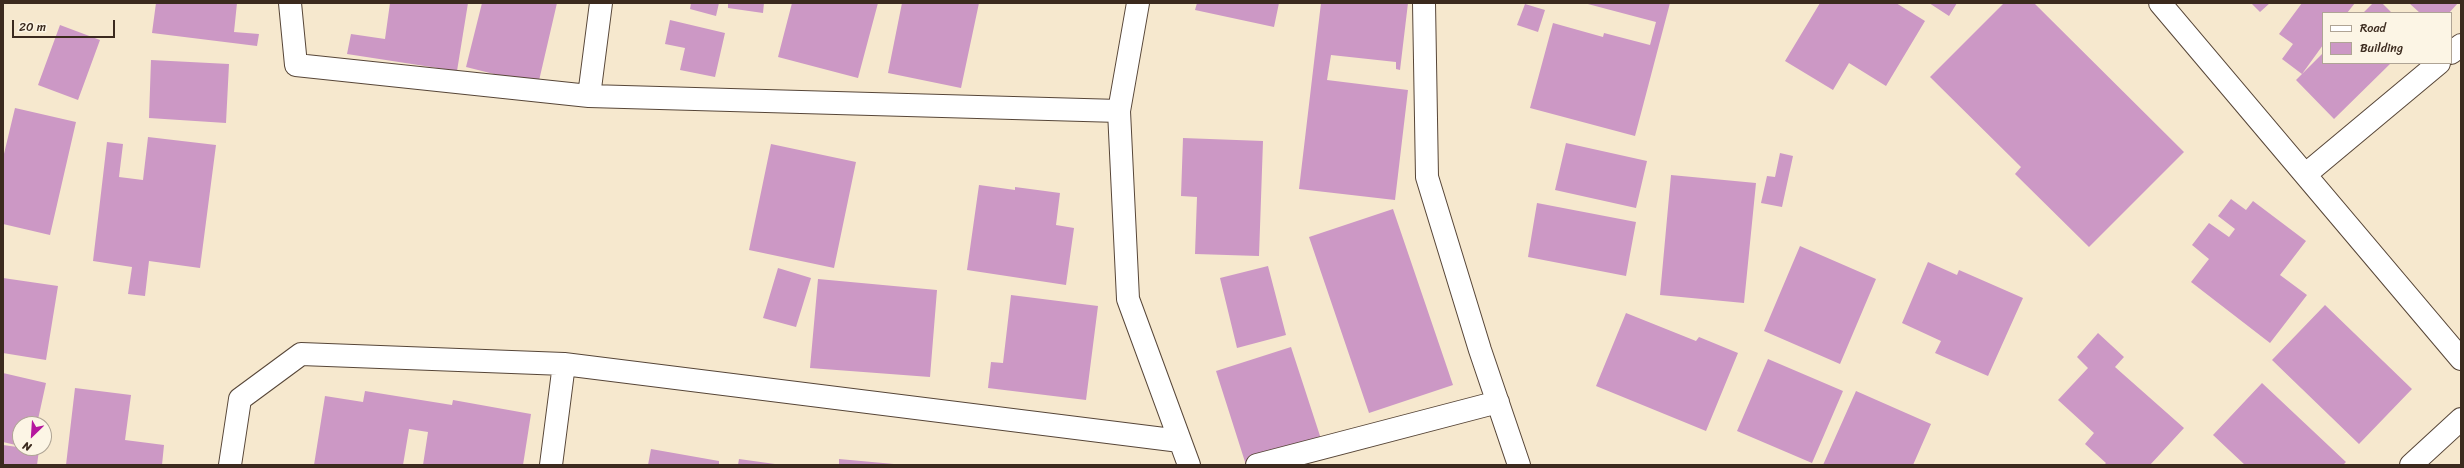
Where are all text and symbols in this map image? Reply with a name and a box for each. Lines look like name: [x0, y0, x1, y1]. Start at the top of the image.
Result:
scale bar: [14, 12, 117, 38]
legend: [2322, 12, 2452, 64]
text: 20 m: [19, 16, 46, 38]
text: Road: [2360, 17, 2386, 39]
text: Building: [2360, 37, 2403, 59]
north arrow: [12, 416, 52, 456]
text: N: [20, 436, 35, 457]

